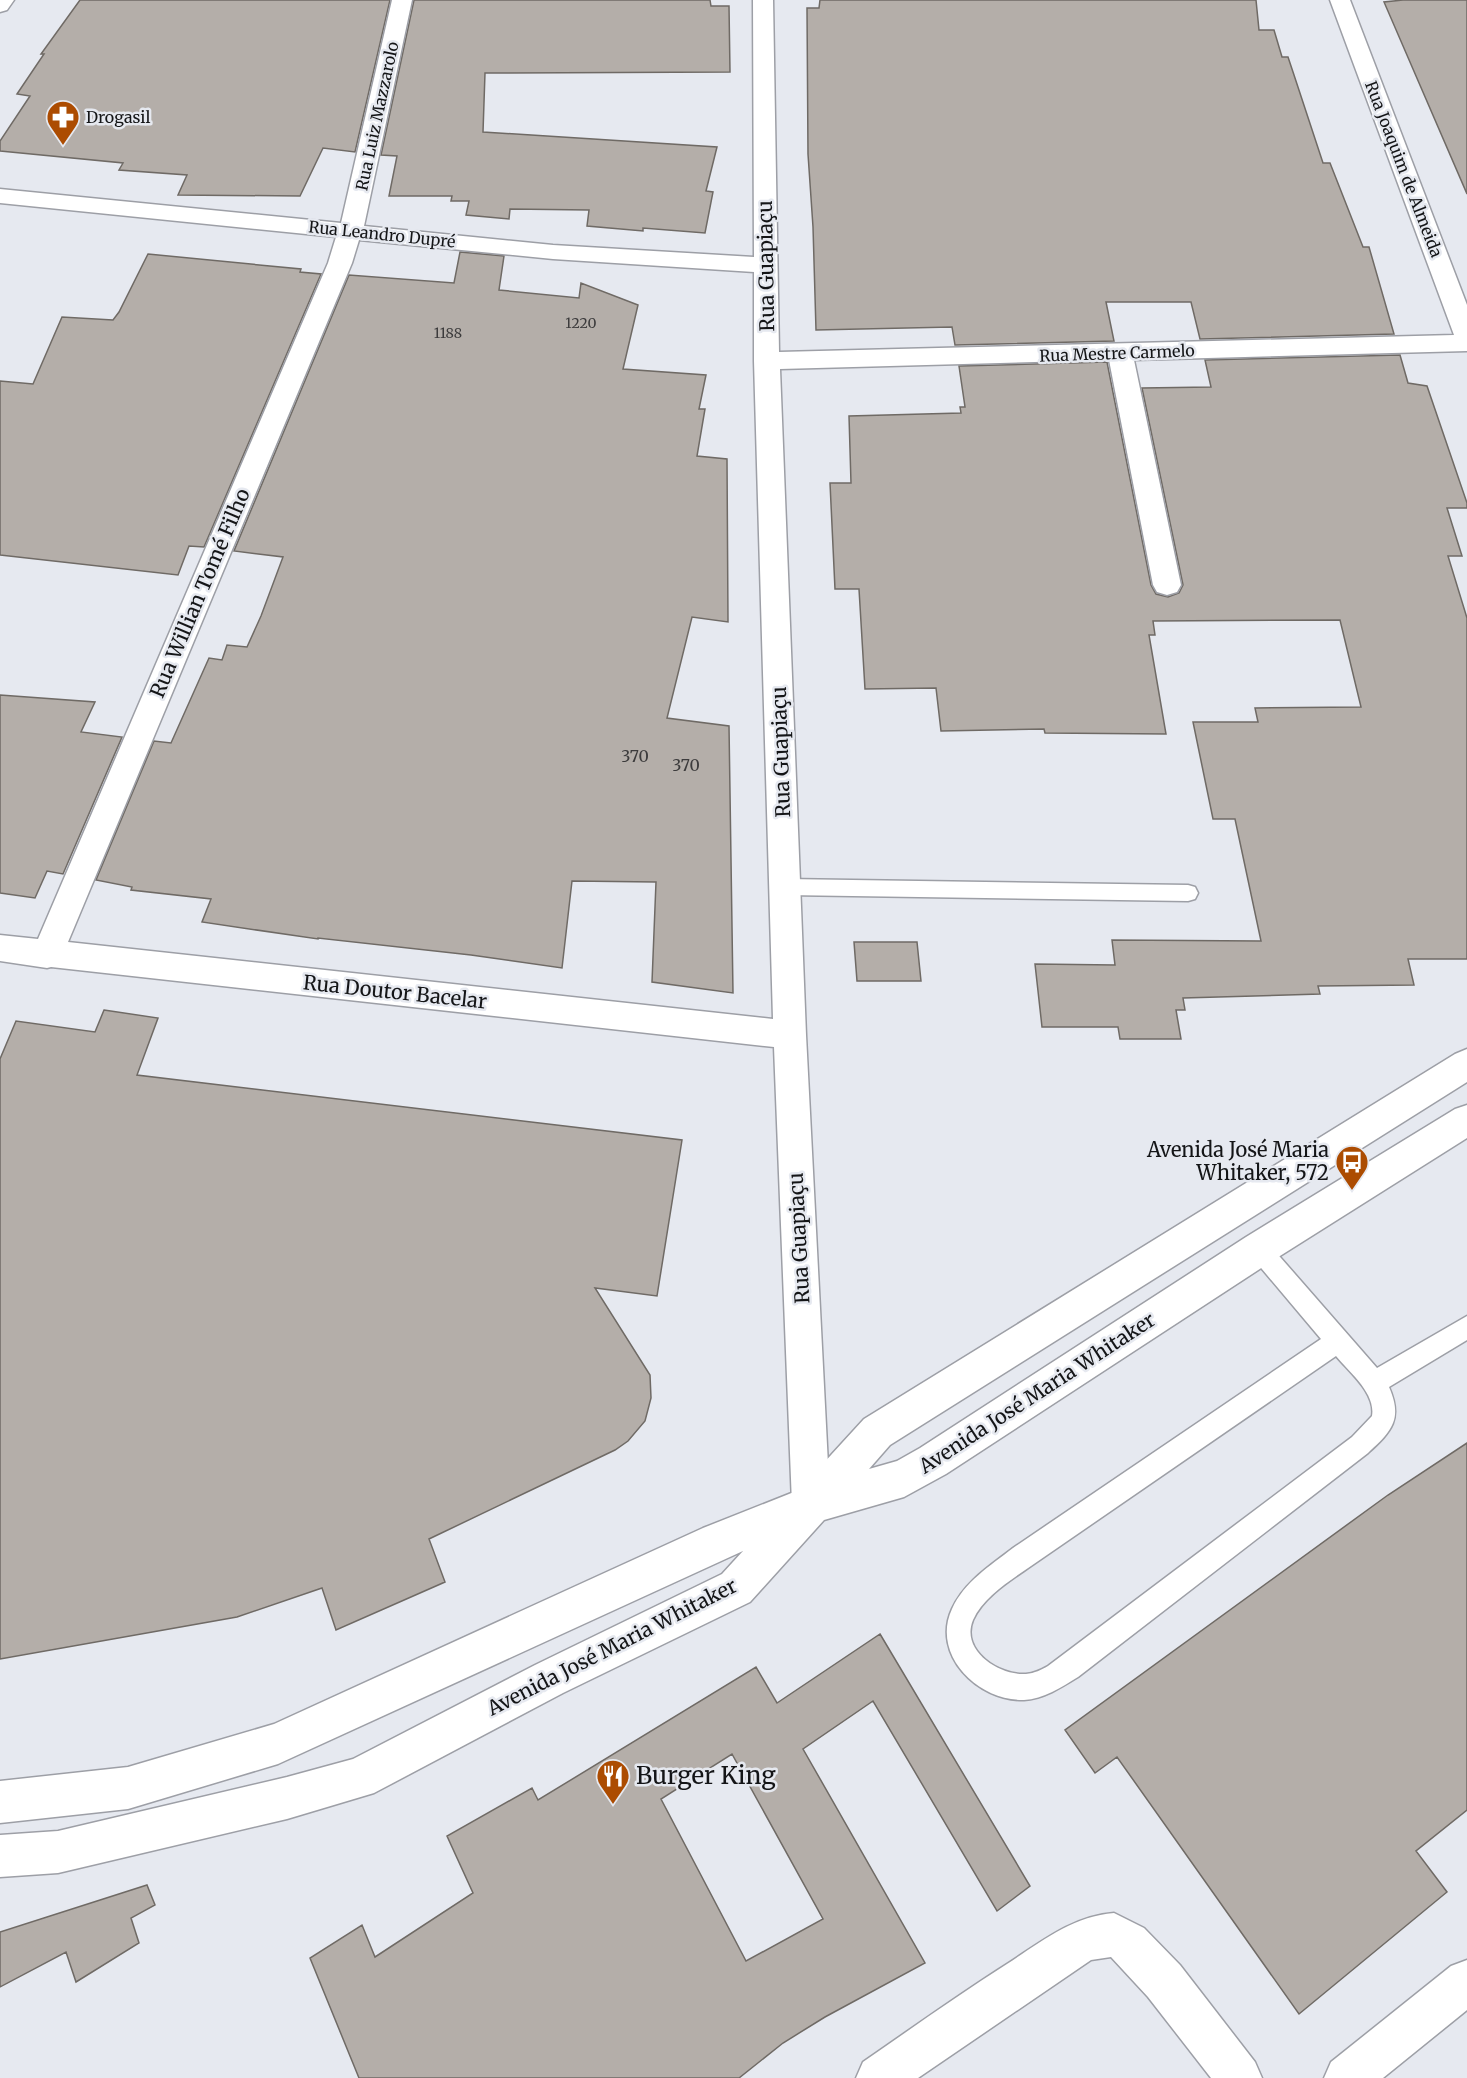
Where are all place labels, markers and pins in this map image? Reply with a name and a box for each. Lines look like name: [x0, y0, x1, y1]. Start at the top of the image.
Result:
pharmacy icon: Drogasil: [45, 99, 81, 146]
place label: Drogasil: [86, 107, 150, 127]
place label: Avenida José Maria Whitaker, 572: [1146, 1137, 1329, 1185]
bus stop icon: Avenida José Maria Whitaker, 572: [1334, 1144, 1370, 1191]
restaurant icon: Burger King: [595, 1758, 631, 1805]
place label: Burger King: [636, 1760, 776, 1791]

